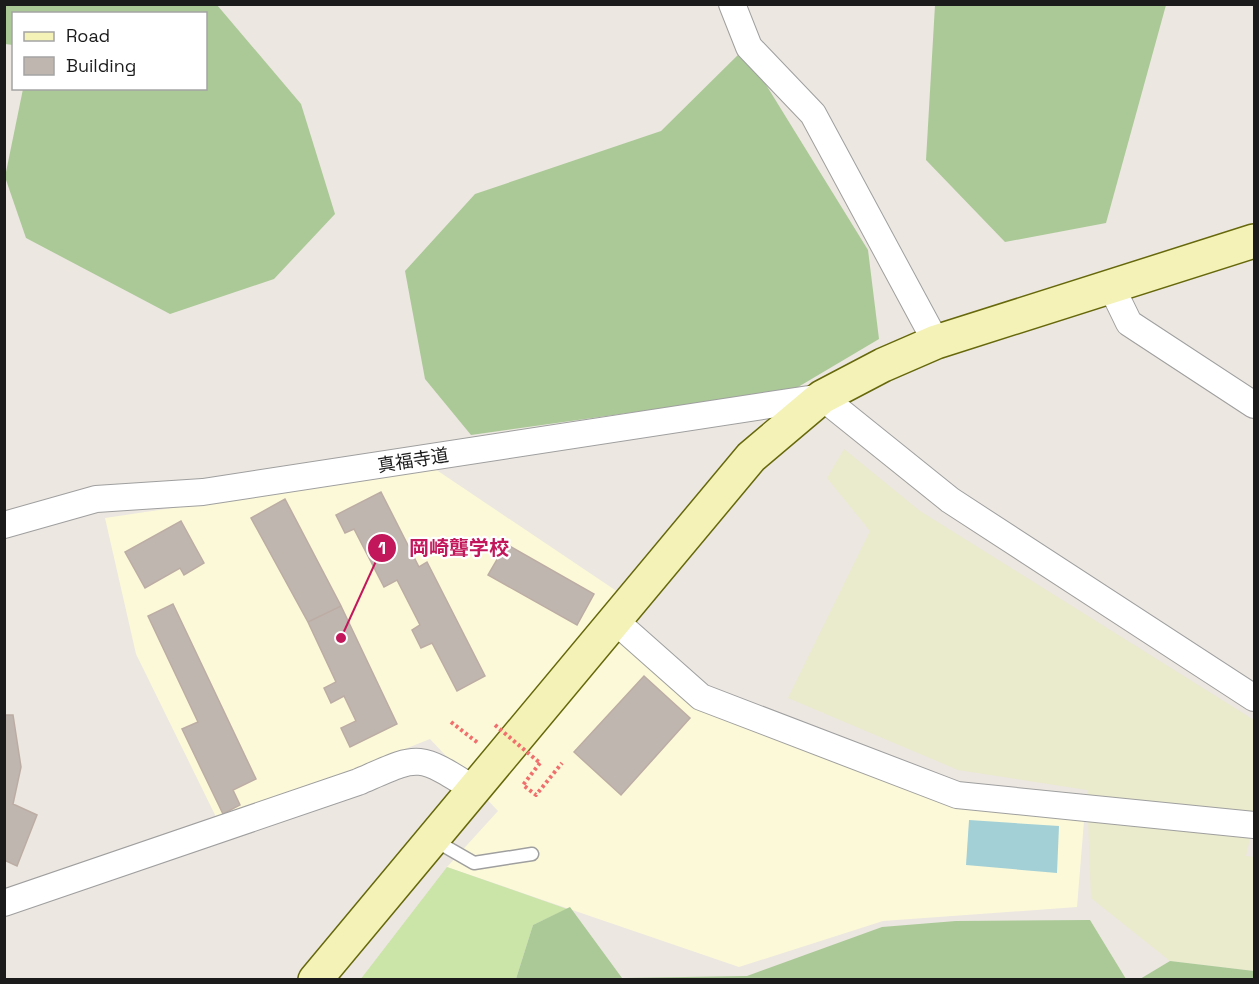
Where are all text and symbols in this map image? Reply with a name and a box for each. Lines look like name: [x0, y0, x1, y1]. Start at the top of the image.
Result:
legend: [12, 12, 207, 90]
text: Road: [66, 24, 110, 47]
text: Building: [66, 54, 136, 77]
street label: 真福寺道: [376, 443, 450, 477]
callout: 岡崎聾学校: [367, 529, 521, 567]
text: 岡崎聾学校: [409, 535, 509, 561]
text: 1: [378, 536, 386, 559]

